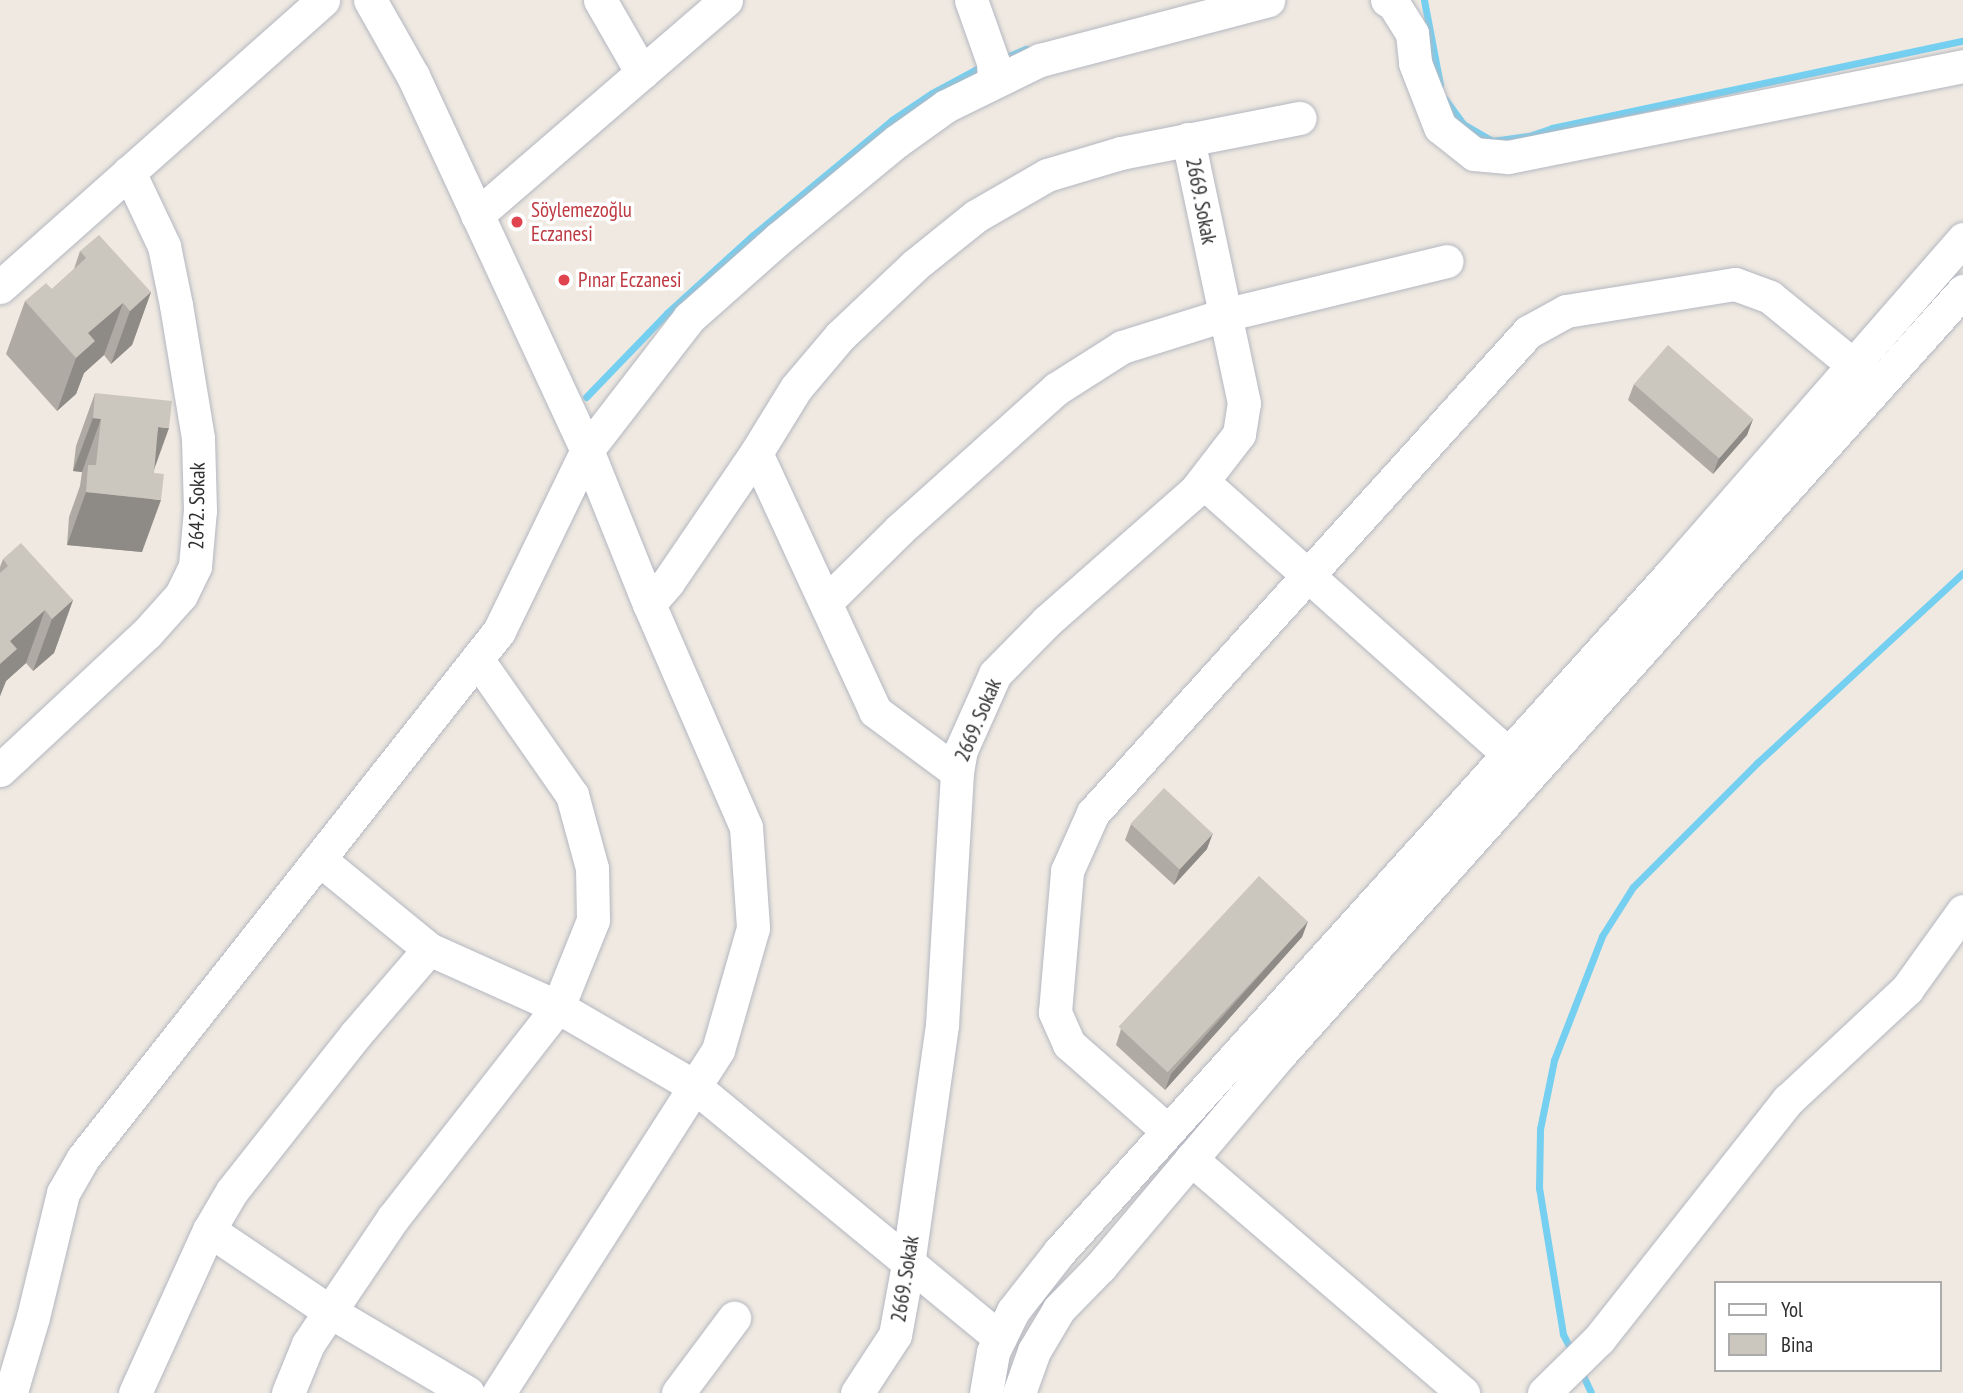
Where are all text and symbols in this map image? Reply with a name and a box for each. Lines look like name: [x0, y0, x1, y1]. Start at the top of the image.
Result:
street label: 2669. Sokak: [1180, 155, 1222, 247]
place label: Söylemezoğlu Eczanesi: [531, 197, 632, 247]
marker: Söylemezoğlu Eczanesi: [509, 214, 525, 230]
place label: Pınar Eczanesi: [578, 267, 682, 293]
marker: Pınar Eczanesi: [556, 272, 572, 288]
street label: 2642. Sokak: [184, 461, 210, 551]
street label: 2669. Sokak: [949, 674, 1007, 766]
street label: 2669. Sokak: [886, 1233, 924, 1325]
legend: [1714, 1281, 1942, 1372]
text: Yol: [1781, 1296, 1803, 1323]
text: Bina: [1781, 1331, 1813, 1358]

